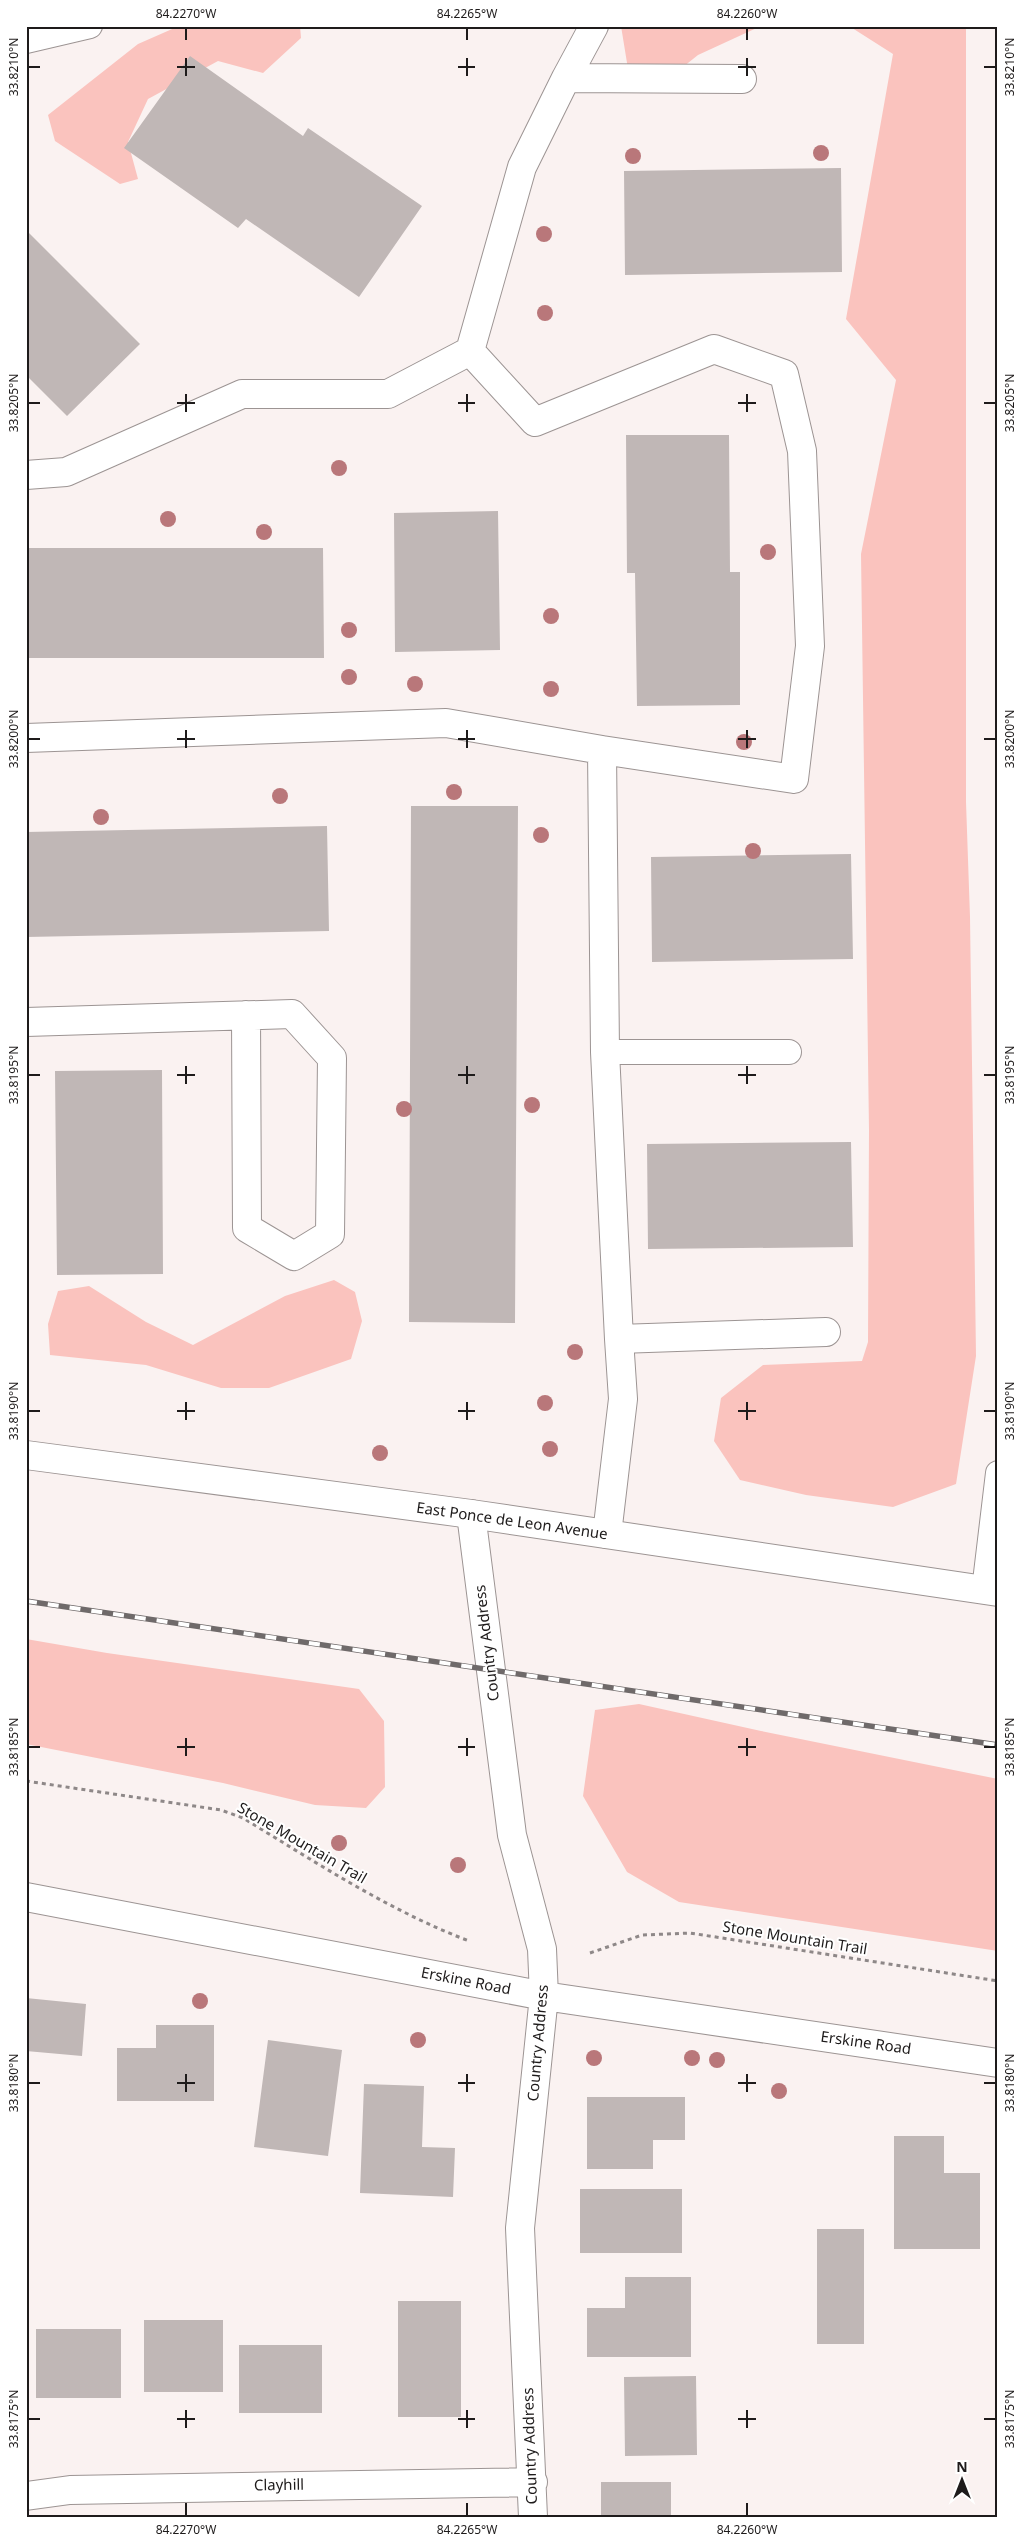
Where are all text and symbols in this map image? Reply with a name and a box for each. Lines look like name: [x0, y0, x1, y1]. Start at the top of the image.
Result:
text: 84.2270°W: [156, 5, 216, 22]
text: 84.2265°W: [437, 5, 497, 22]
text: 84.2260°W: [717, 5, 777, 22]
text: 33.8210°N: [5, 38, 22, 96]
text: 33.8210°N: [1001, 38, 1018, 96]
text: 33.8205°N: [5, 374, 22, 432]
text: 33.8205°N: [1001, 374, 1018, 432]
text: 33.8200°N: [5, 710, 22, 768]
text: 33.8200°N: [1001, 710, 1018, 768]
text: 33.8195°N: [5, 1046, 22, 1104]
text: 33.8195°N: [1001, 1046, 1018, 1104]
text: 33.8190°N: [5, 1382, 22, 1440]
text: 33.8190°N: [1001, 1382, 1018, 1440]
street label: East Ponce de Leon Avenue: [415, 1497, 609, 1543]
street label: Country Address: [469, 1584, 503, 1702]
text: 33.8185°N: [5, 1718, 22, 1776]
text: 33.8185°N: [1001, 1718, 1018, 1776]
street label: Stone Mountain Trail: [234, 1797, 371, 1887]
street label: Stone Mountain Trail: [721, 1916, 869, 1958]
street label: Erskine Road: [419, 1961, 513, 1999]
street label: Country Address: [522, 1984, 552, 2102]
street label: Erskine Road: [820, 2026, 913, 2058]
text: 33.8180°N: [5, 2054, 22, 2112]
text: 33.8180°N: [1001, 2054, 1018, 2112]
street label: Country Address: [517, 2387, 541, 2505]
text: 33.8175°N: [5, 2390, 22, 2448]
text: 33.8175°N: [1001, 2390, 1018, 2448]
north arrow: [936, 2456, 986, 2506]
text: N: [956, 2457, 968, 2476]
street label: Clayhill: [254, 2474, 304, 2494]
text: 84.2270°W: [156, 2521, 216, 2538]
text: 84.2265°W: [437, 2521, 497, 2538]
text: 84.2260°W: [717, 2521, 777, 2538]

